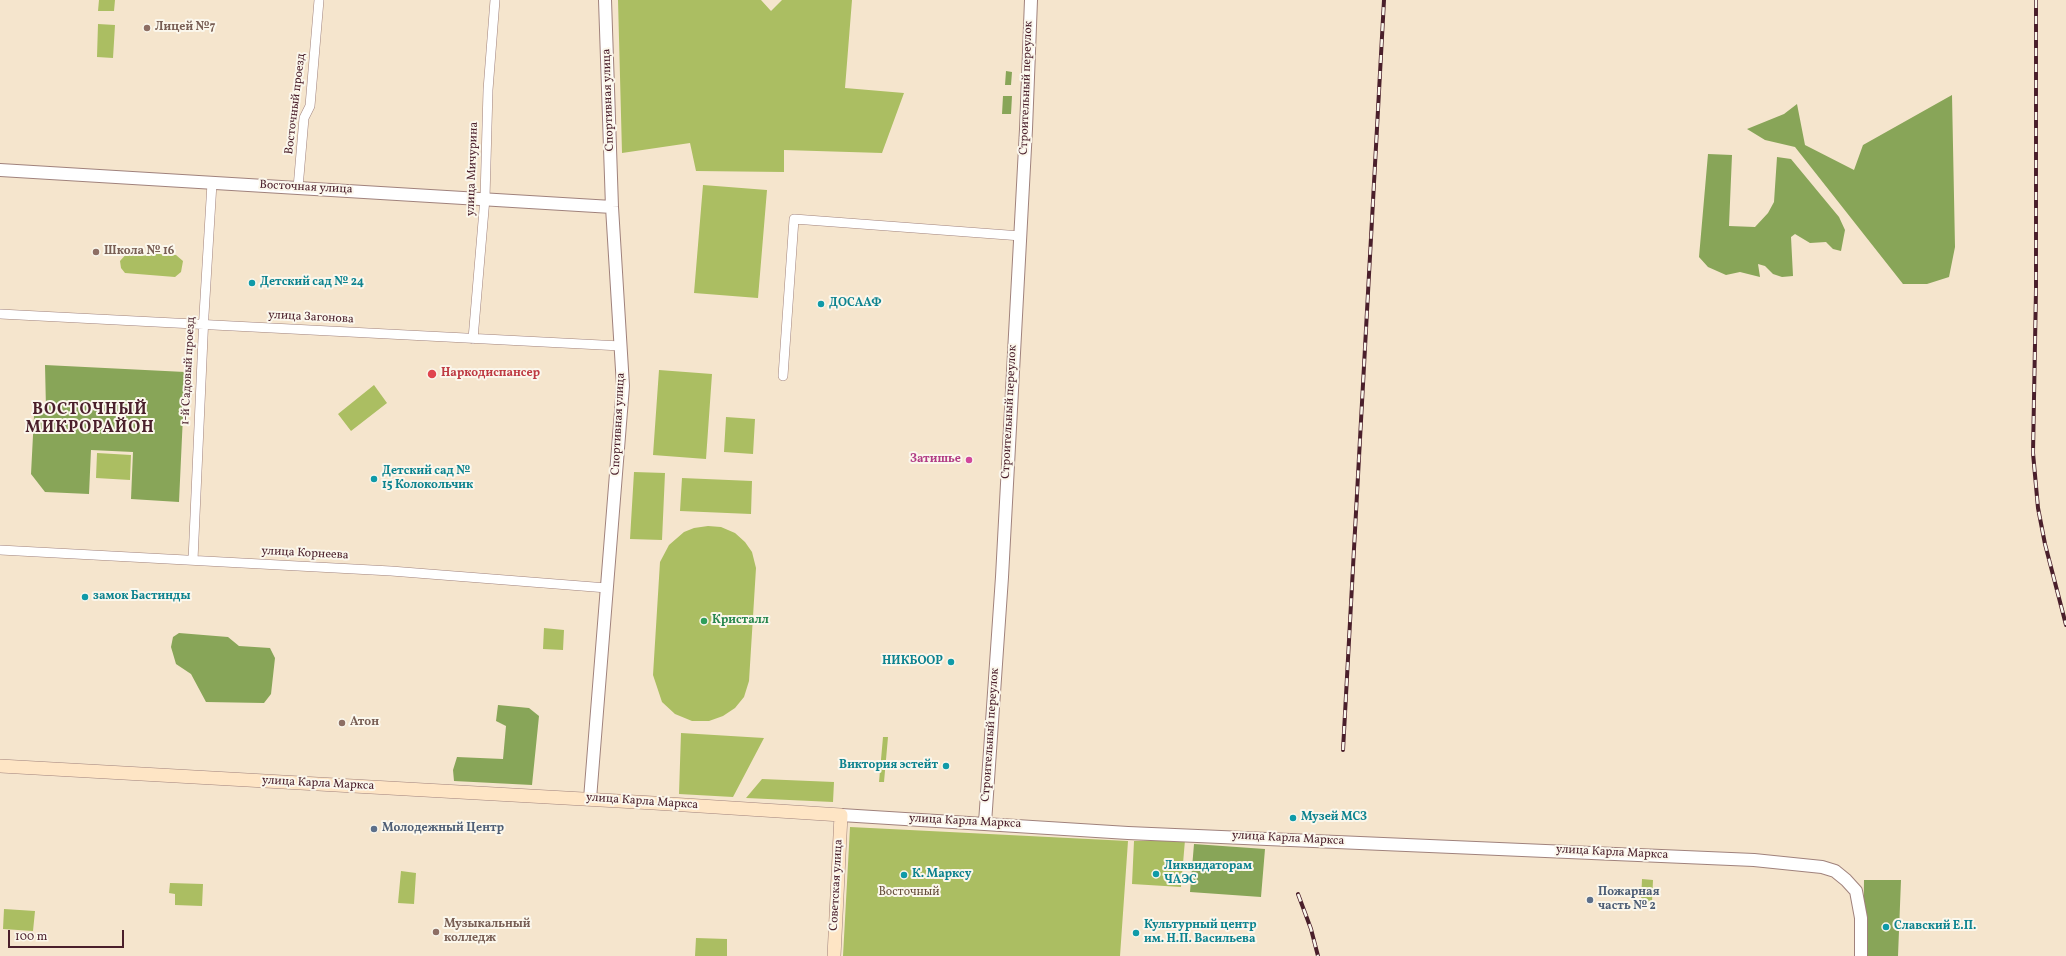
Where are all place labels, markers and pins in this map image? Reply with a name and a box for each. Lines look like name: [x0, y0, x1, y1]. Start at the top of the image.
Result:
place label: Лицей №7: [155, 21, 215, 35]
marker: Лицей №7: [142, 23, 152, 33]
place label: Школа № 16: [104, 245, 174, 259]
marker: Школа № 16: [91, 247, 101, 257]
place label: Детский сад № 24: [260, 276, 364, 290]
marker: Детский сад № 24: [247, 278, 257, 288]
place label: ДОСААФ: [829, 297, 882, 311]
marker: ДОСААФ: [816, 299, 826, 309]
place label: Наркодиспансер: [441, 367, 540, 381]
marker: Наркодиспансер: [426, 368, 438, 380]
place label: Затишье: [910, 453, 961, 467]
marker: Затишье: [964, 455, 974, 465]
place label: Детский сад № 15 Колокольчик: [382, 465, 473, 493]
marker: Детский сад № 15 Колокольчик: [369, 474, 379, 484]
place label: замок Бастинды: [93, 590, 190, 604]
marker: замок Бастинды: [80, 592, 90, 602]
place label: Кристалл: [712, 614, 769, 628]
marker: Кристалл: [699, 616, 709, 626]
place label: НИКБООР: [882, 655, 943, 669]
marker: НИКБООР: [946, 657, 956, 667]
place label: Атон: [350, 716, 379, 730]
marker: Атон: [337, 718, 347, 728]
place label: Виктория эстейт: [839, 759, 938, 773]
marker: Виктория эстейт: [941, 761, 951, 771]
place label: Музей МСЗ: [1301, 811, 1367, 825]
marker: Музей МСЗ: [1288, 813, 1298, 823]
place label: Молодежный Центр: [382, 822, 504, 836]
marker: Молодежный Центр: [369, 824, 379, 834]
place label: Ликвидаторам ЧАЭС: [1164, 860, 1252, 888]
place label: К. Марксу: [912, 868, 971, 882]
marker: Ликвидаторам ЧАЭС: [1151, 869, 1161, 879]
marker: К. Марксу: [899, 870, 909, 880]
place label: Пожарная часть № 2: [1598, 886, 1659, 914]
marker: Пожарная часть № 2: [1585, 895, 1595, 905]
place label: Музыкальный колледж: [444, 918, 531, 946]
place label: Культурный центр им. Н.П. Васильева: [1144, 919, 1256, 947]
place label: Славский Е.П.: [1894, 920, 1976, 934]
marker: Славский Е.П.: [1881, 922, 1891, 932]
marker: Музыкальный колледж: [431, 927, 441, 937]
marker: Культурный центр им. Н.П. Васильева: [1131, 928, 1141, 938]

